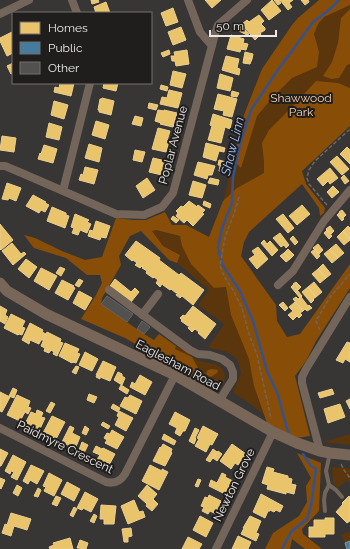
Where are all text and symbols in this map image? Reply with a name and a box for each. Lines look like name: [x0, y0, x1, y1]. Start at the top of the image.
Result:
legend: [12, 12, 152, 84]
scale bar: [210, 12, 276, 38]
text: 50 m: [216, 19, 244, 33]
text: Homes: [48, 21, 88, 35]
text: Public: [48, 41, 83, 55]
text: Other: [48, 61, 80, 75]
park label: Shawwood Park: [270, 91, 332, 119]
street label: Poplar Avenue: [156, 104, 190, 186]
water label: Shaw Linn: [218, 115, 247, 178]
street label: Eaglesham Road: [133, 337, 223, 393]
street label: Paidmyre Crescent: [15, 418, 115, 476]
street label: Newton Grove: [210, 446, 258, 524]

